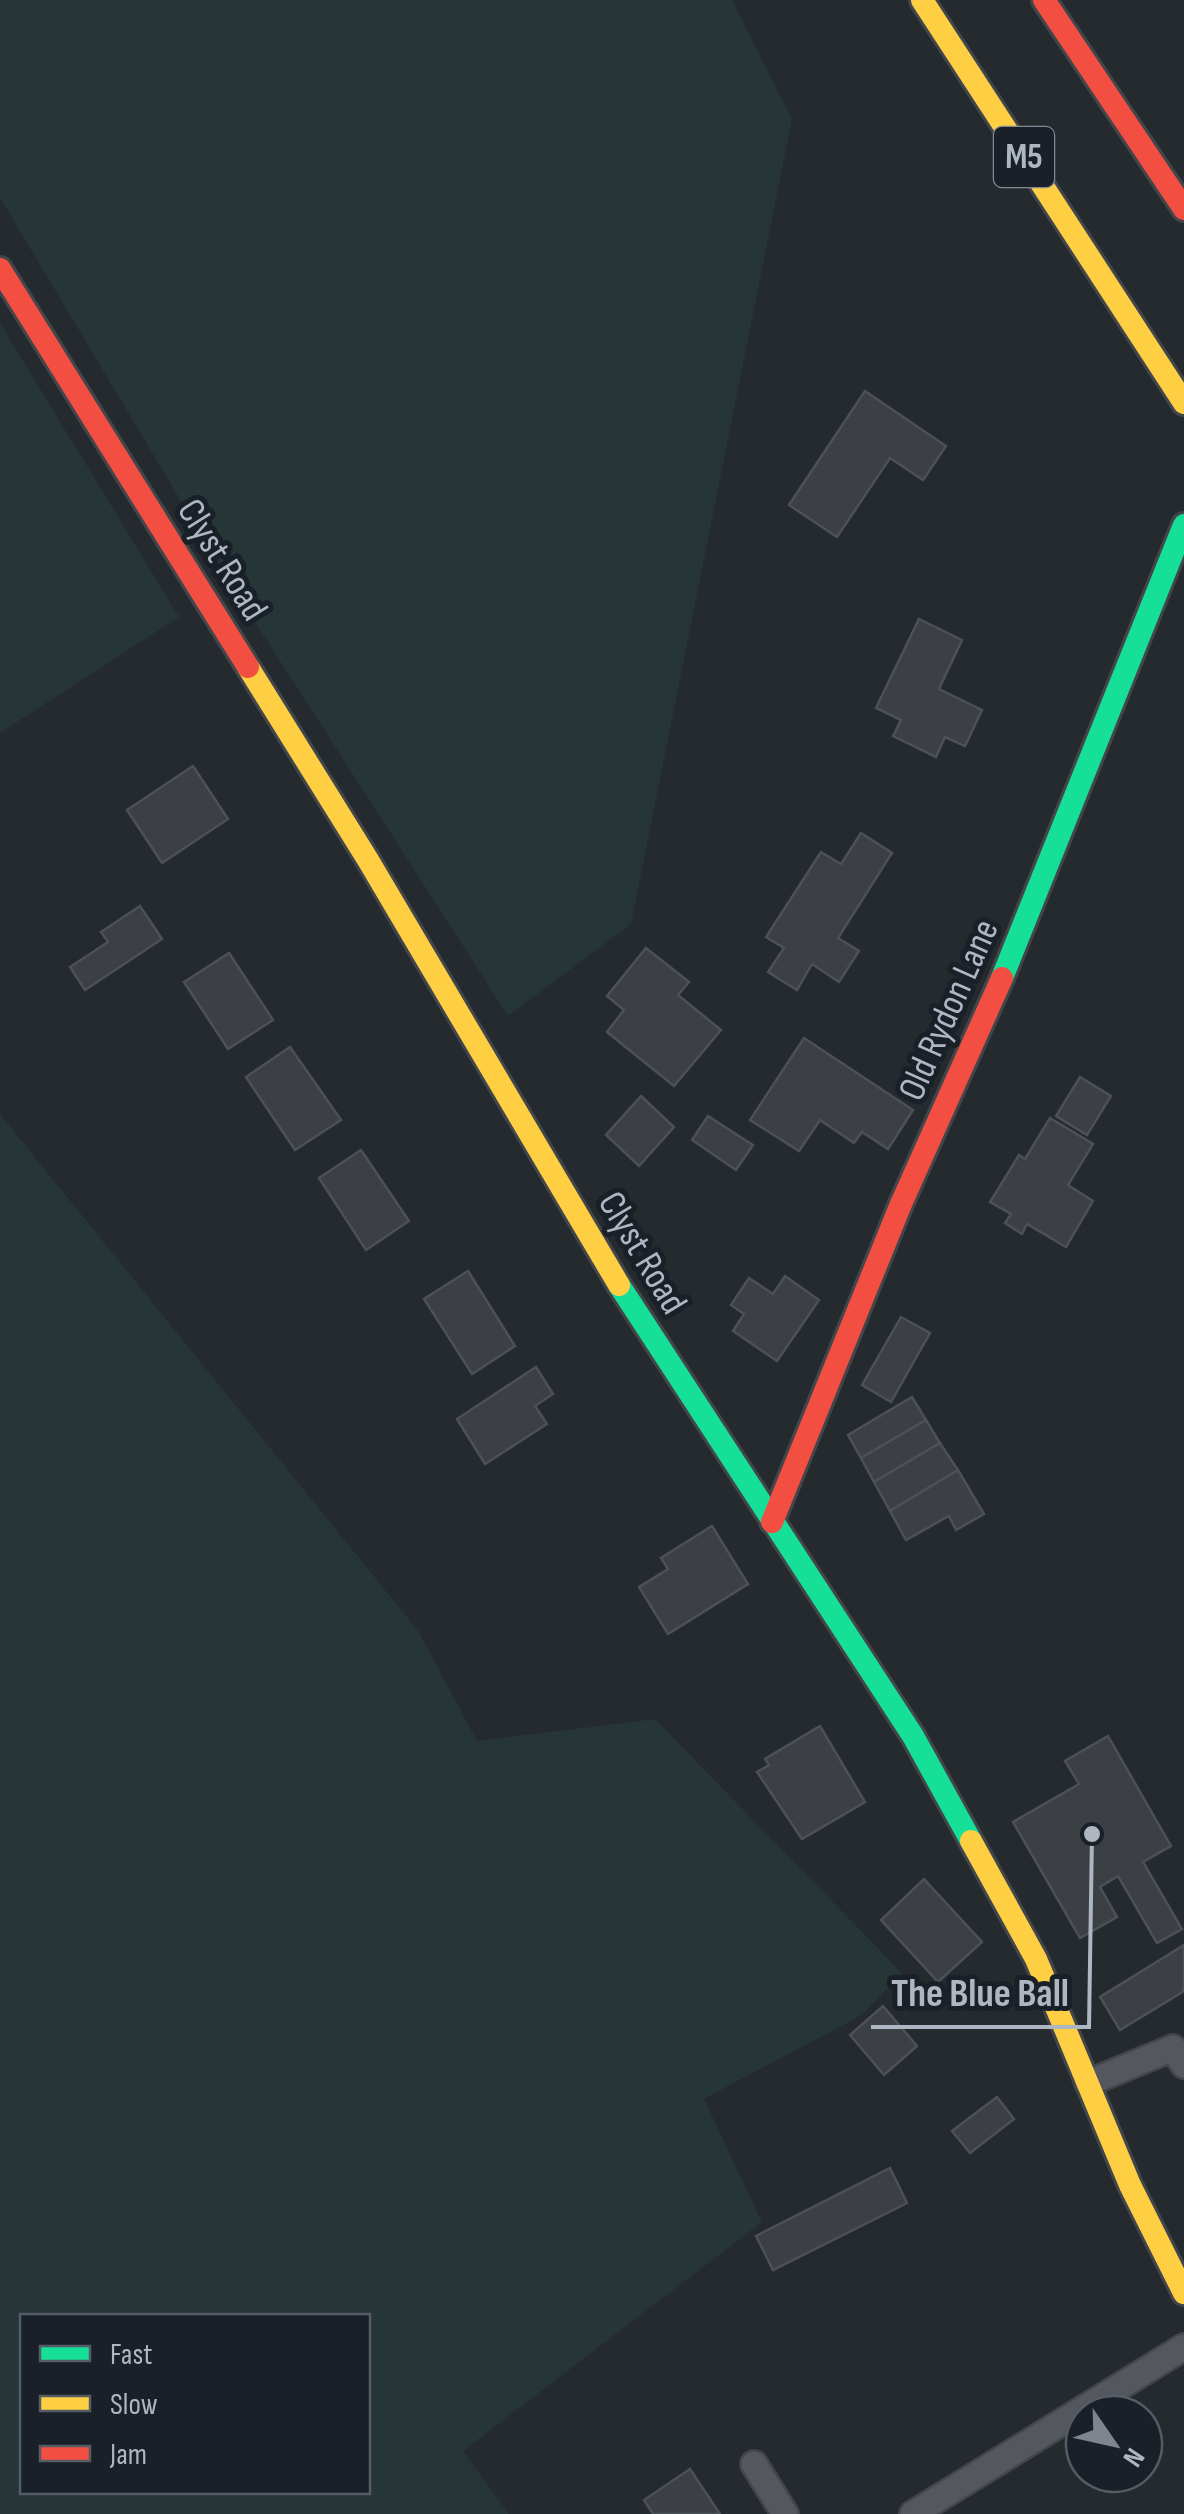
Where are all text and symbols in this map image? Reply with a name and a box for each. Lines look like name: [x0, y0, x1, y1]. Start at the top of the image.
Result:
road number: M5: [994, 127, 1054, 187]
street label: Clyst Road: [167, 491, 277, 629]
street label: Old Rydon Lane: [889, 913, 1009, 1107]
street label: Clyst Road: [588, 1184, 696, 1322]
callout: The Blue Ball: [871, 1957, 1089, 2027]
text: The Blue Ball: [891, 1970, 1069, 2018]
legend: [20, 2314, 370, 2494]
text: Fast: [110, 2337, 152, 2373]
text: Slow: [110, 2387, 158, 2423]
north arrow: [1064, 2394, 1164, 2494]
text: Jam: [109, 2437, 147, 2473]
text: N: [1116, 2442, 1151, 2473]

